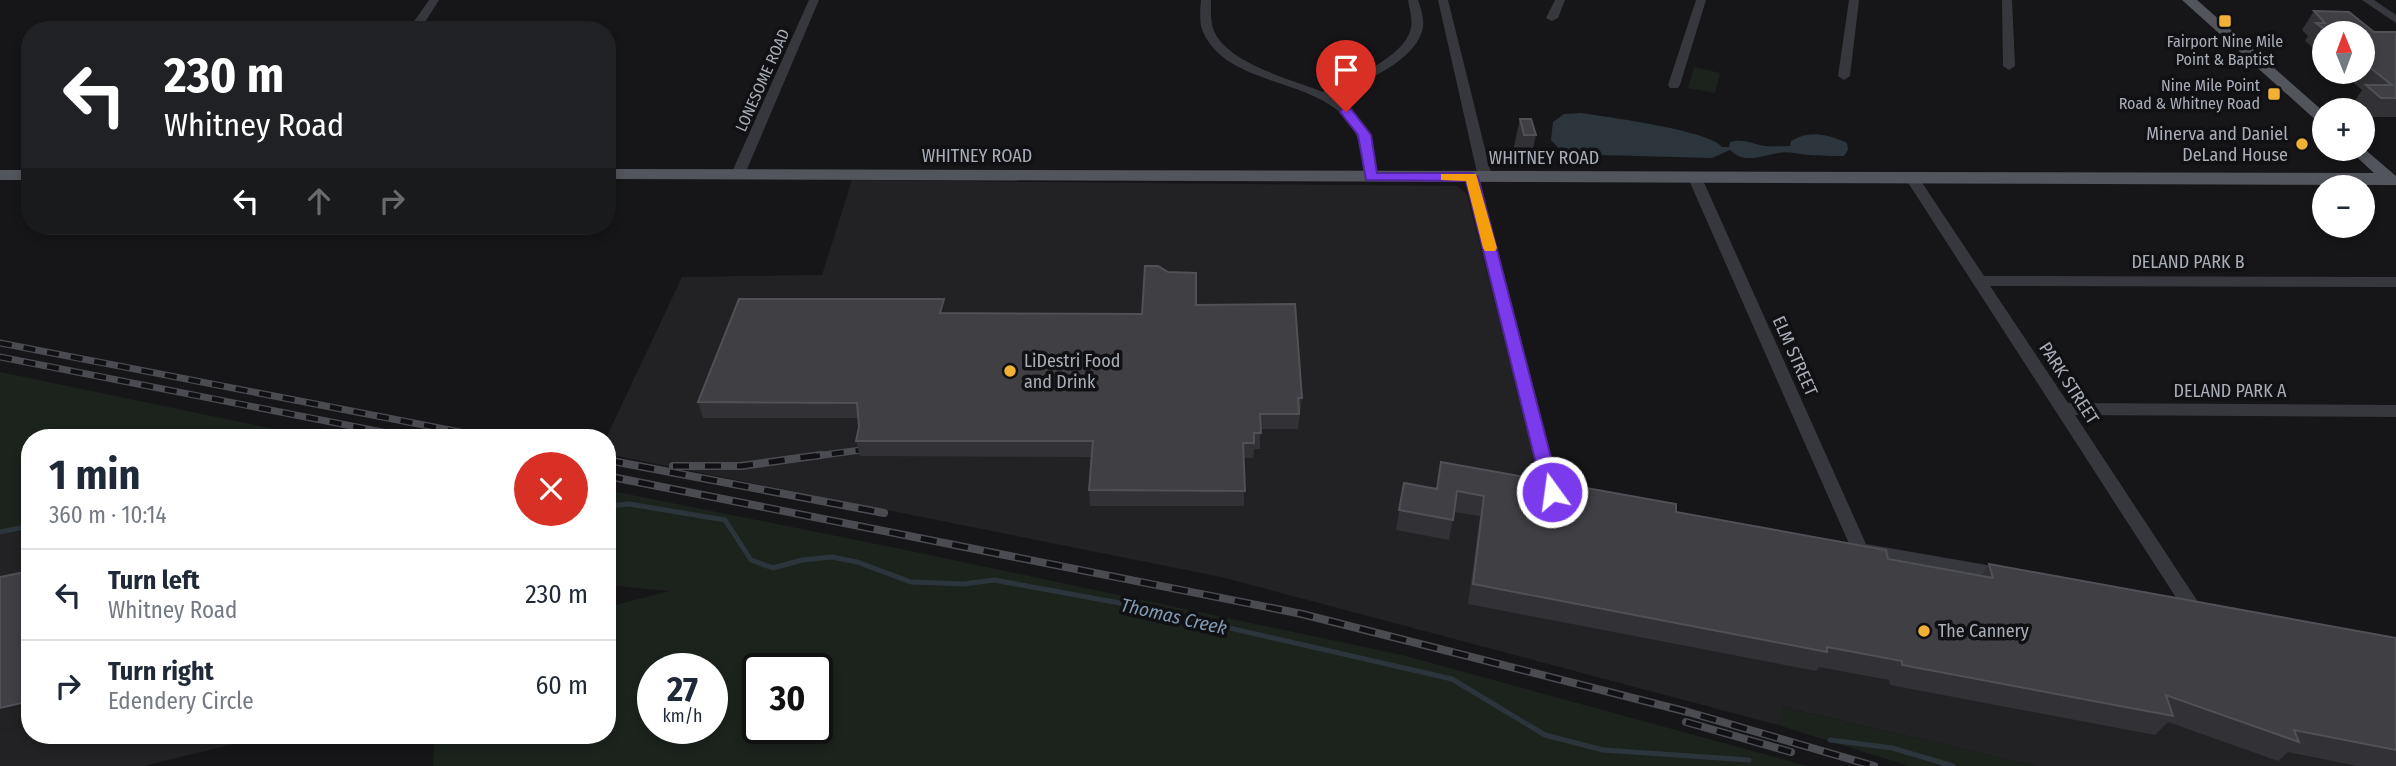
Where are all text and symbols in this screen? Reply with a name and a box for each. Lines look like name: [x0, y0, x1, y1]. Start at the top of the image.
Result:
marker: Fairport Nine Mile Point & Baptist: [2217, 13, 2233, 29]
north arrow: [2312, 21, 2375, 84]
map controls: [2312, 21, 2375, 238]
street label: LONESOME ROAD: [731, 26, 794, 134]
place label: Fairport Nine Mile Point & Baptist: [2167, 32, 2283, 69]
pin: [1316, 40, 1376, 112]
text: 230 m: [164, 46, 284, 105]
icon: left: [49, 49, 140, 140]
icon: arrive: [1327, 51, 1365, 89]
place label: Nine Mile Point Road & Whitney Road: [2119, 76, 2261, 113]
marker: Nine Mile Point Road & Whitney Road: [2266, 86, 2282, 102]
button: +: [2312, 98, 2375, 161]
text: Whitney Road: [164, 106, 344, 144]
place label: Minerva and Daniel DeLand House: [2146, 123, 2288, 166]
marker: Minerva and Daniel DeLand House: [2294, 136, 2310, 152]
street label: WHITNEY ROAD: [922, 145, 1032, 167]
street label: WHITNEY ROAD: [1489, 147, 1599, 169]
button: −: [2312, 175, 2375, 238]
icon: left: [227, 182, 265, 220]
icon: ahead: [300, 182, 338, 220]
icon: right: [373, 182, 411, 220]
street label: DELAND PARK B: [2131, 251, 2245, 273]
street label: ELM STREET: [1768, 313, 1823, 400]
street label: PARK STREET: [2034, 338, 2104, 429]
place label: LiDestri Food and Drink: [1024, 350, 1120, 393]
marker: LiDestri Food and Drink: [1002, 363, 1018, 379]
street label: DELAND PARK A: [2174, 380, 2287, 402]
text: 1 min: [49, 450, 140, 500]
button: close: [514, 452, 588, 526]
position arrow: [1515, 455, 1589, 529]
text: 360 m · 10:14: [49, 501, 167, 529]
text: Turn left: [108, 565, 200, 596]
icon: left: [49, 576, 87, 614]
text: 230 m: [525, 579, 588, 610]
water label: Thomas Creek: [1119, 593, 1229, 640]
text: Whitney Road: [108, 596, 237, 624]
place label: The Cannery: [1938, 620, 2029, 642]
marker: The Cannery: [1916, 623, 1932, 639]
speed limit sign: 30: [742, 653, 833, 744]
text: Turn right: [108, 656, 214, 687]
icon: right: [49, 667, 87, 705]
text: 27: [667, 668, 698, 710]
text: 60 m: [535, 670, 588, 701]
text: Edendery Circle: [108, 687, 254, 715]
text: km/h: [662, 705, 703, 727]

